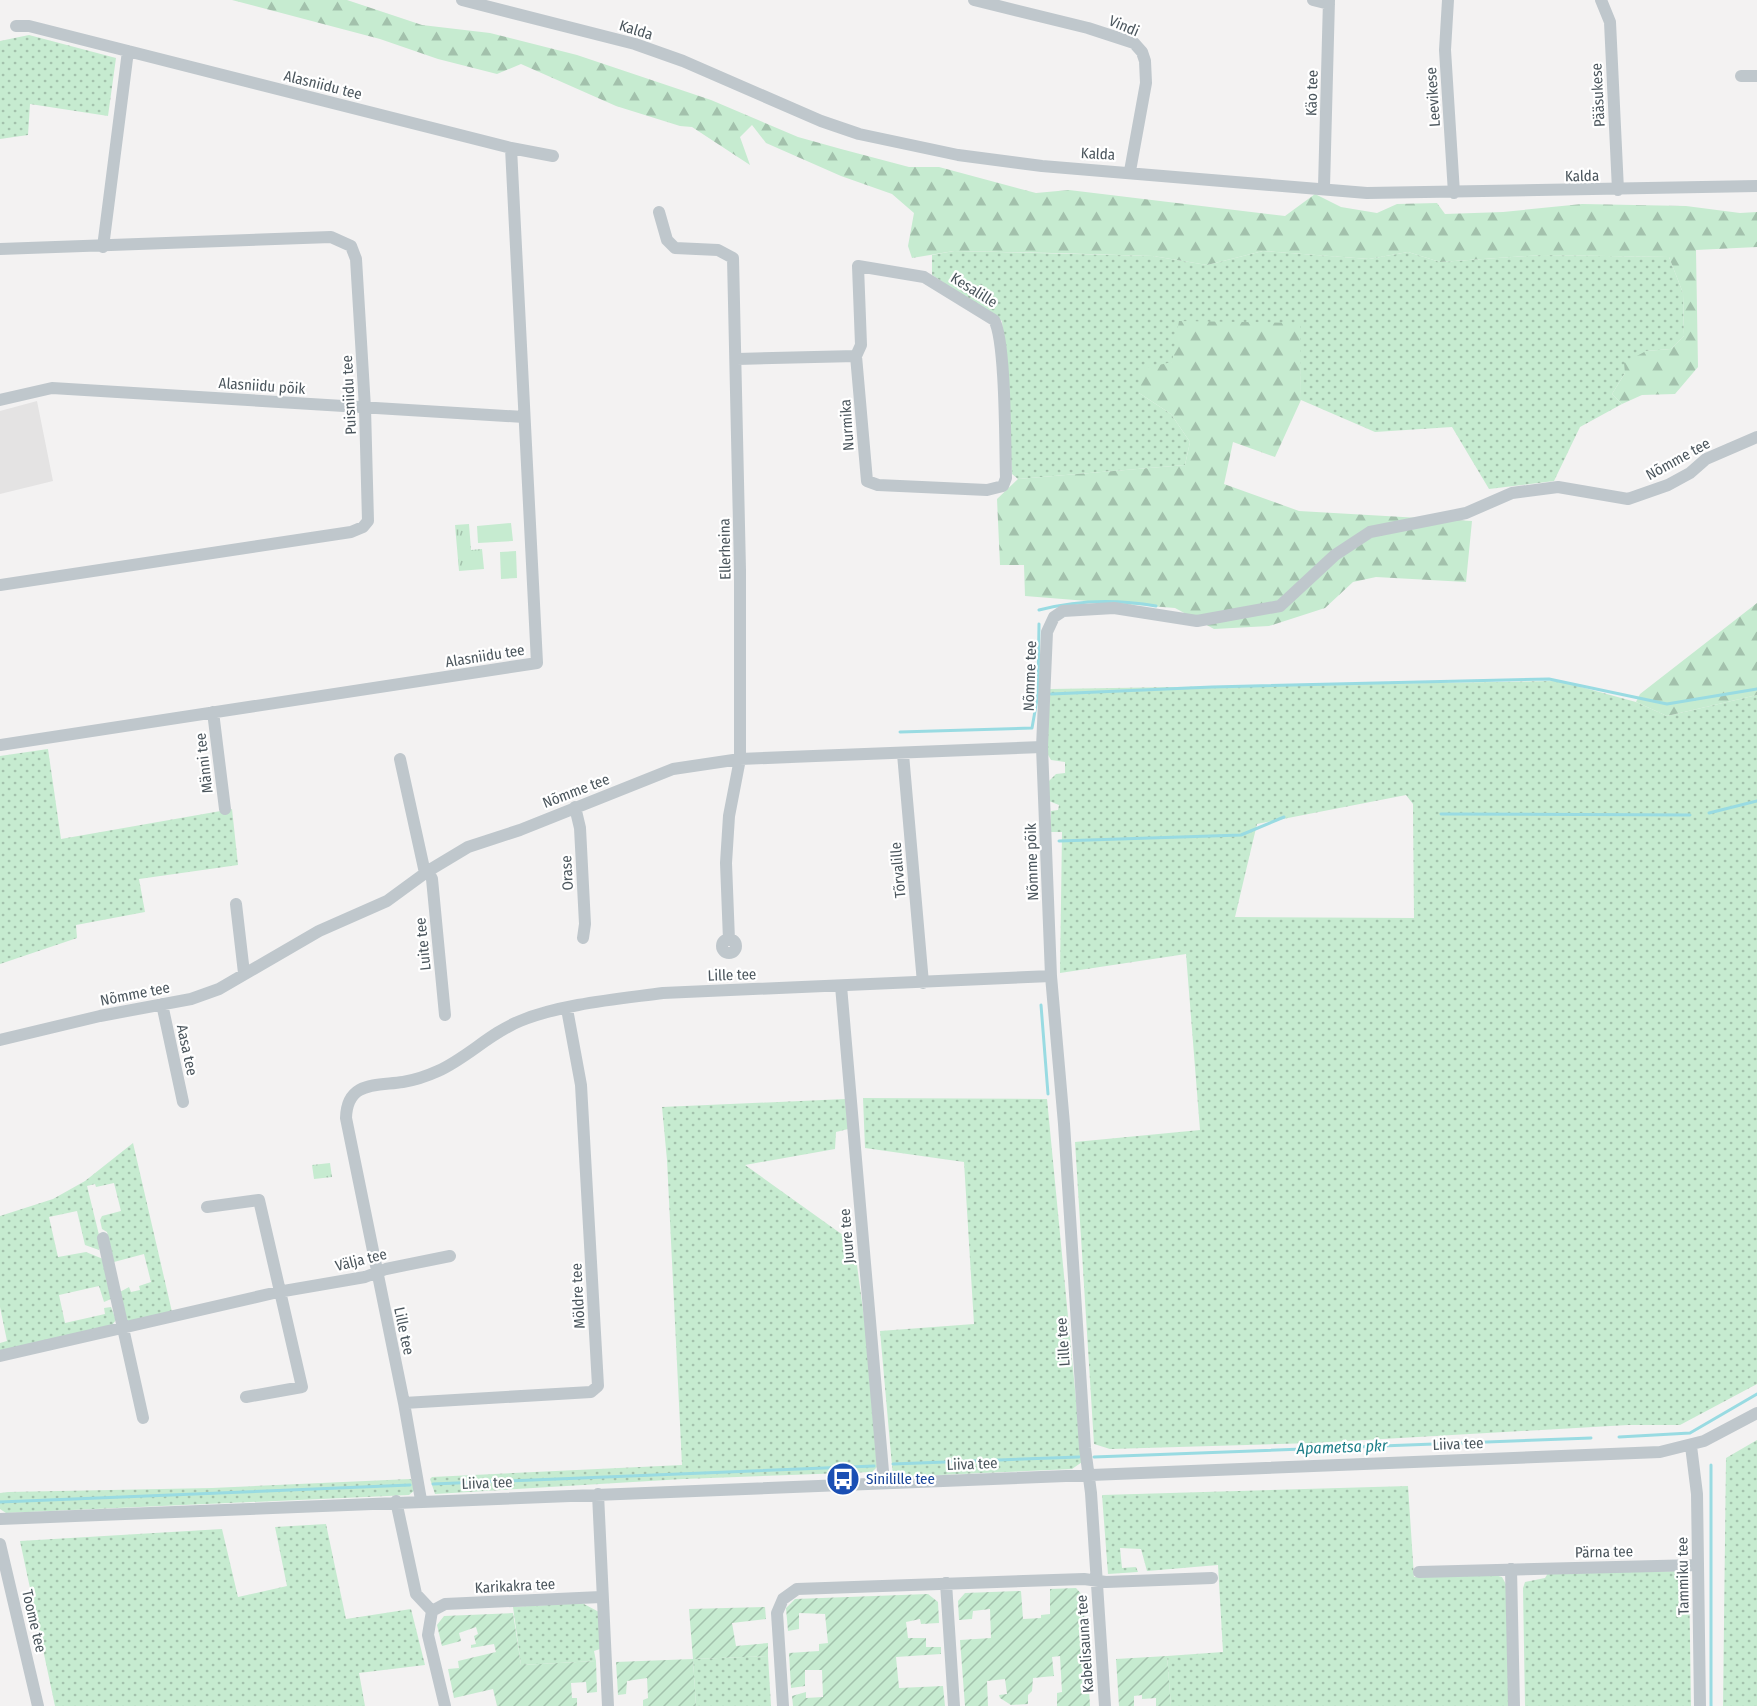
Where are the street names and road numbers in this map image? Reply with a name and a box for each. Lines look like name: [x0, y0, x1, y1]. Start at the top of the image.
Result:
street label: Vindi: [1106, 12, 1142, 40]
street label: Kalda: [617, 16, 655, 44]
street label: Pääsukese: [1587, 63, 1609, 127]
street label: Alasniidu tee: [282, 67, 364, 103]
street label: Leevikese: [1422, 67, 1444, 127]
street label: Käo tee: [1302, 70, 1322, 116]
street label: Kalda: [1080, 144, 1116, 164]
street label: Kalda: [1565, 167, 1599, 185]
street label: Kesalille: [947, 269, 1001, 311]
street label: Puisniidu tee: [338, 355, 360, 435]
street label: Alasniidu põik: [218, 374, 306, 398]
street label: Nurmika: [836, 399, 858, 451]
street label: Nõmme tee: [1643, 434, 1713, 484]
street label: Ellerheina: [715, 518, 735, 580]
street label: Nõmme tee: [1020, 640, 1040, 712]
street label: Alasniidu tee: [444, 641, 526, 671]
street label: Männi tee: [191, 732, 217, 794]
street label: Nõmme tee: [540, 770, 612, 812]
street label: Nõmme põik: [1022, 823, 1042, 901]
street label: Tõrvalille: [887, 841, 909, 899]
street label: Orase: [557, 855, 577, 891]
street label: Luite tee: [411, 917, 435, 971]
street label: Lille tee: [707, 965, 757, 985]
street label: Nõmme tee: [99, 978, 171, 1010]
street label: Aasa tee: [173, 1023, 201, 1077]
street label: Juure tee: [836, 1208, 858, 1264]
street label: Välja tee: [333, 1245, 389, 1275]
street label: Möldre tee: [567, 1263, 589, 1329]
street label: Lille tee: [390, 1305, 418, 1357]
street label: Lille tee: [1052, 1317, 1074, 1367]
street label: Liiva tee: [1432, 1434, 1484, 1454]
street label: Liiva tee: [946, 1454, 998, 1474]
street label: Liiva tee: [461, 1473, 513, 1493]
street label: Tammiku tee: [1673, 1537, 1693, 1615]
street label: Pärna tee: [1575, 1542, 1633, 1562]
street label: Karikakra tee: [474, 1575, 556, 1597]
street label: Toome tee: [18, 1588, 50, 1654]
street label: Kabelisauna tee: [1073, 1594, 1097, 1694]

